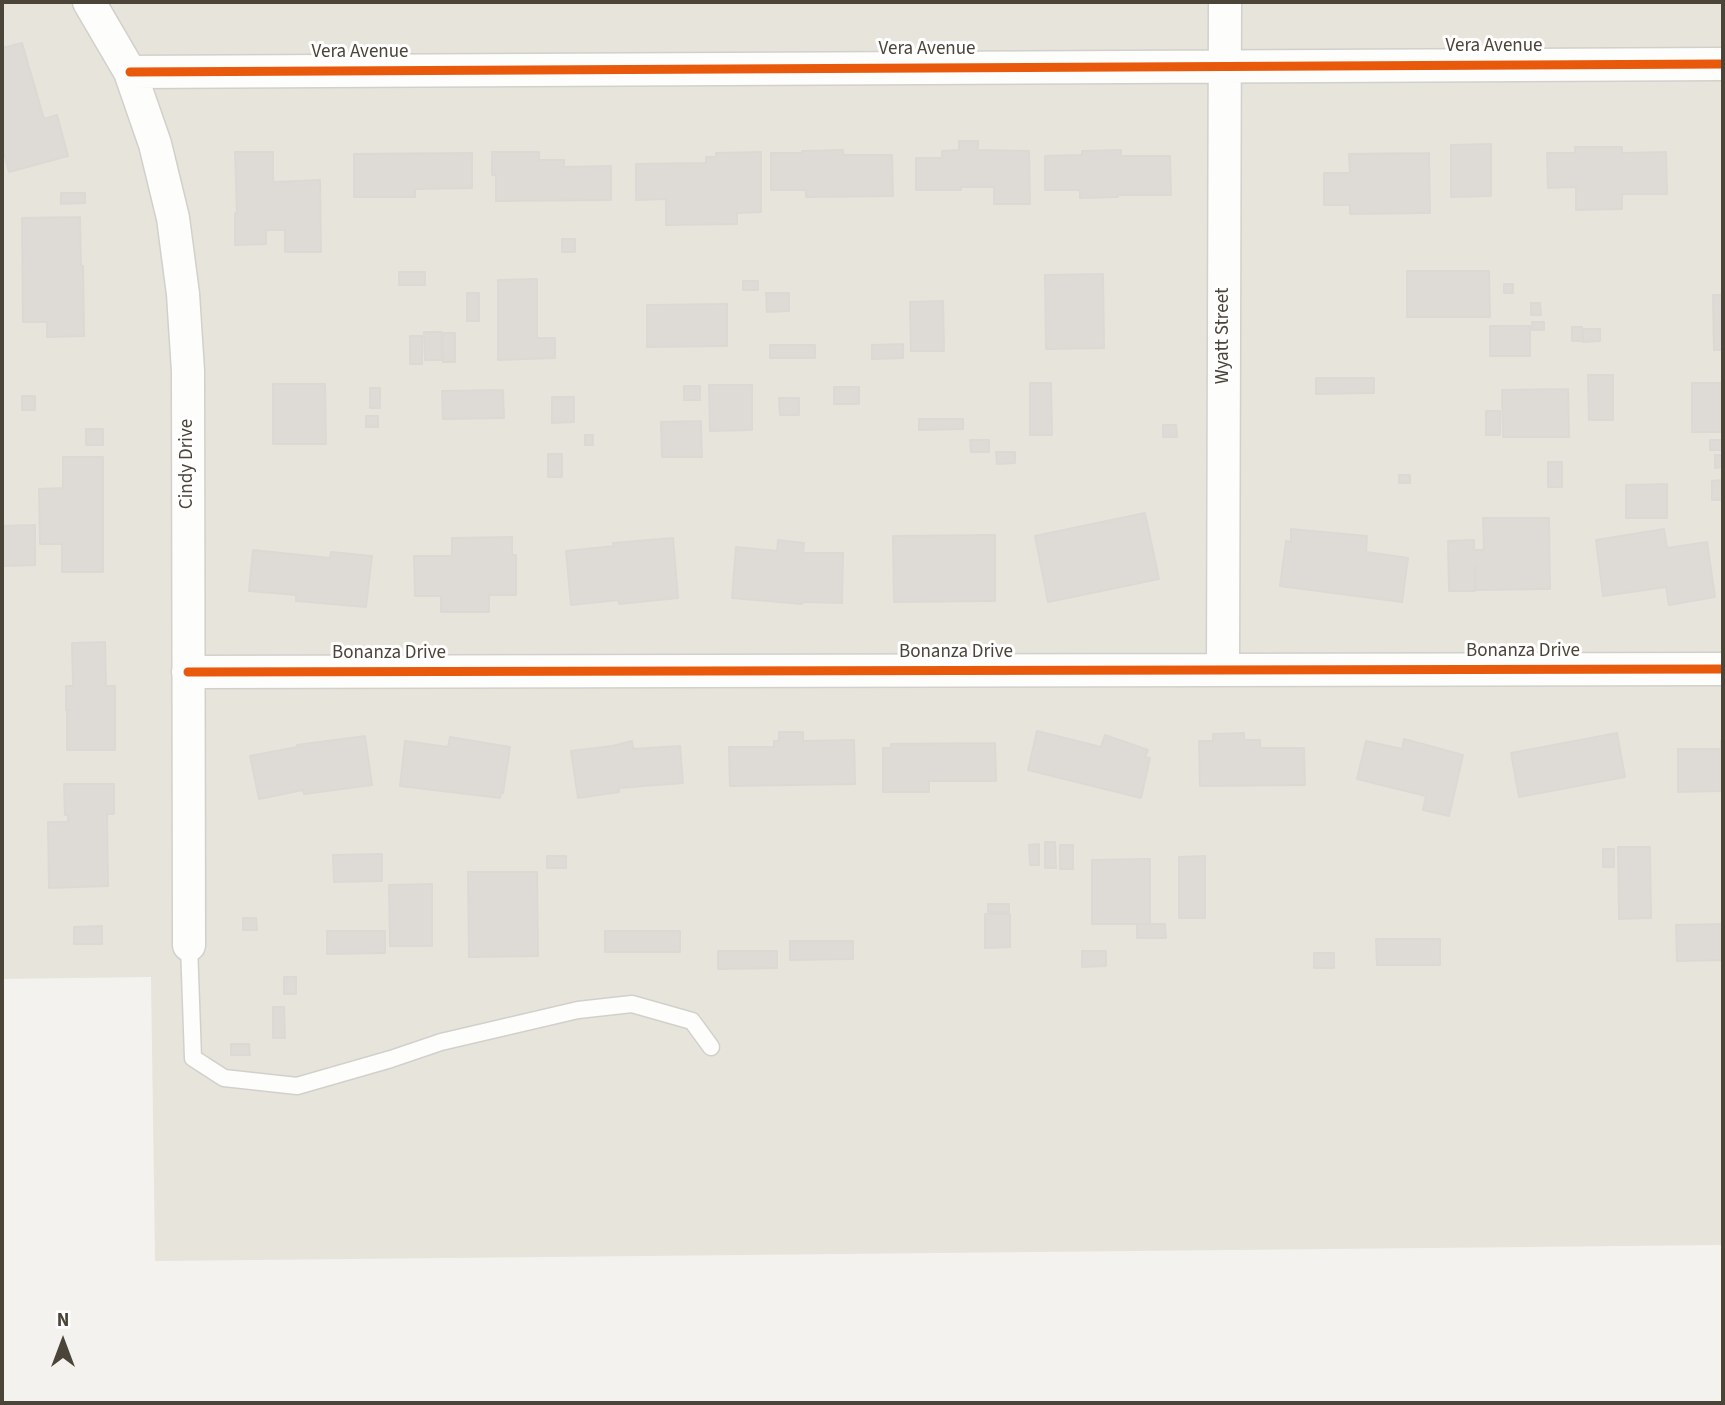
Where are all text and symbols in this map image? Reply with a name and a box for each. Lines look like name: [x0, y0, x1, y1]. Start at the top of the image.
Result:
street label: Vera Avenue: [1445, 36, 1543, 58]
street label: Vera Avenue: [878, 39, 976, 61]
street label: Vera Avenue: [311, 42, 409, 64]
street label: Wyatt Street: [1213, 288, 1235, 384]
street label: Cindy Drive: [177, 419, 199, 509]
street label: Bonanza Drive: [1466, 641, 1580, 663]
street label: Bonanza Drive: [899, 642, 1013, 664]
street label: Bonanza Drive: [332, 643, 446, 665]
north arrow: [28, 1307, 98, 1377]
text: N: [57, 1307, 69, 1334]

